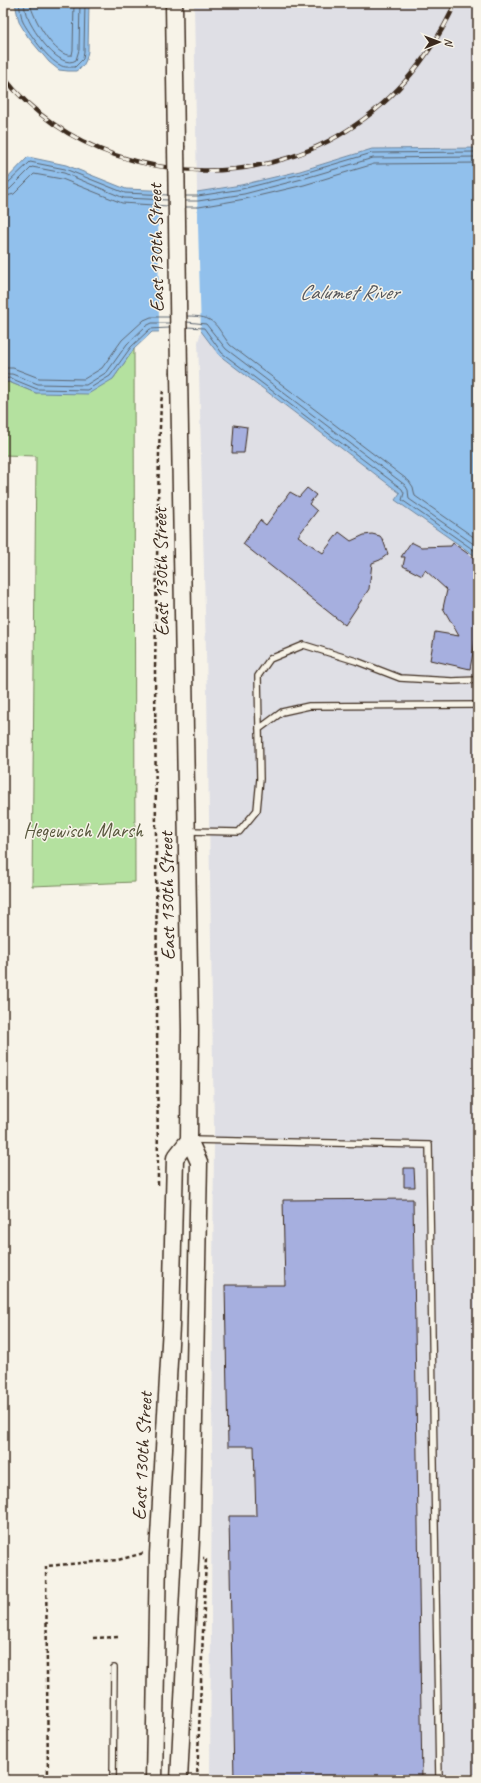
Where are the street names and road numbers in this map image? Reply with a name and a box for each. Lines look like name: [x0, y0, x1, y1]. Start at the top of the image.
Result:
street label: East 130th Street: [142, 181, 170, 312]
street label: East 130th Street: [147, 505, 175, 636]
street label: East 130th Street: [153, 829, 181, 960]
street label: East 130th Street: [126, 1389, 158, 1521]

